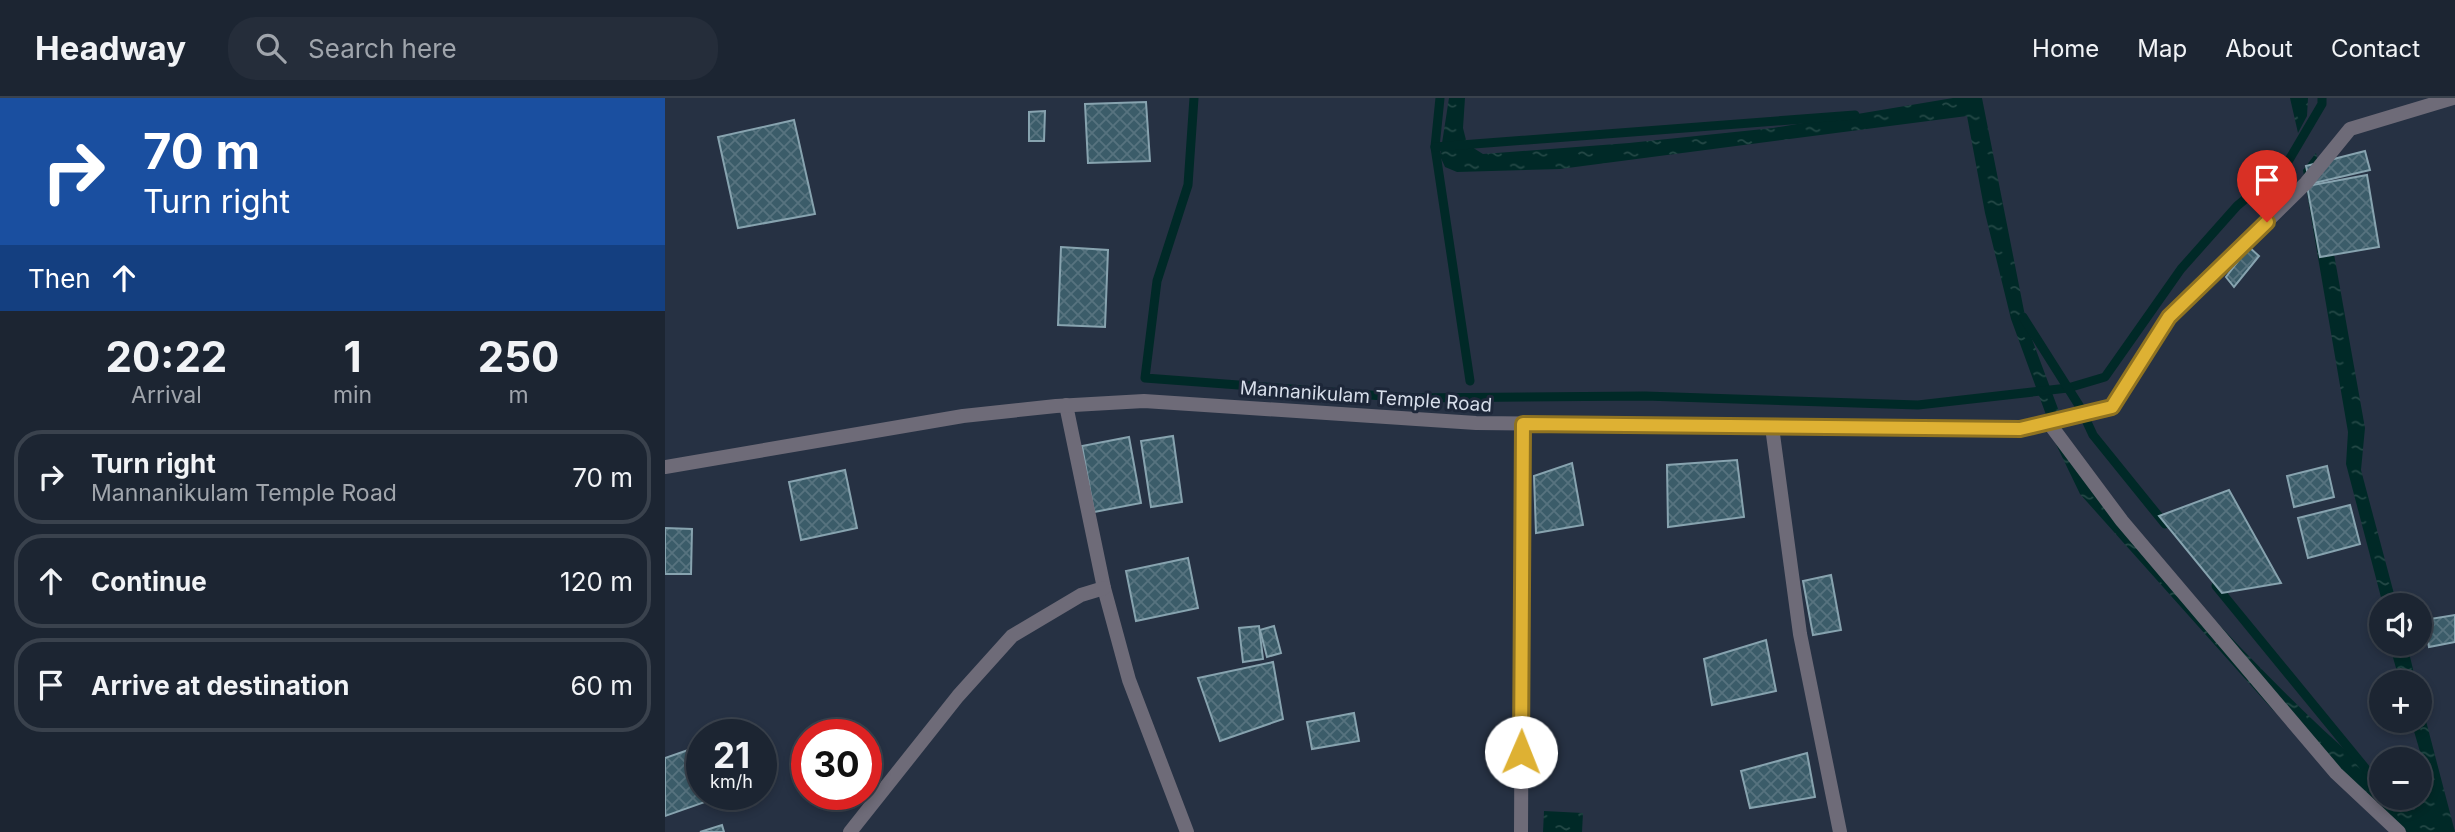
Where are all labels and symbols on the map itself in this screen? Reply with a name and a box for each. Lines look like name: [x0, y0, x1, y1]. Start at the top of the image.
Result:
pin: [2237, 150, 2297, 222]
street label: Mannanikulam Temple Road: [1239, 376, 1493, 417]
position arrow: [1484, 715, 1558, 789]
speed limit sign: 30: [791, 719, 882, 810]

